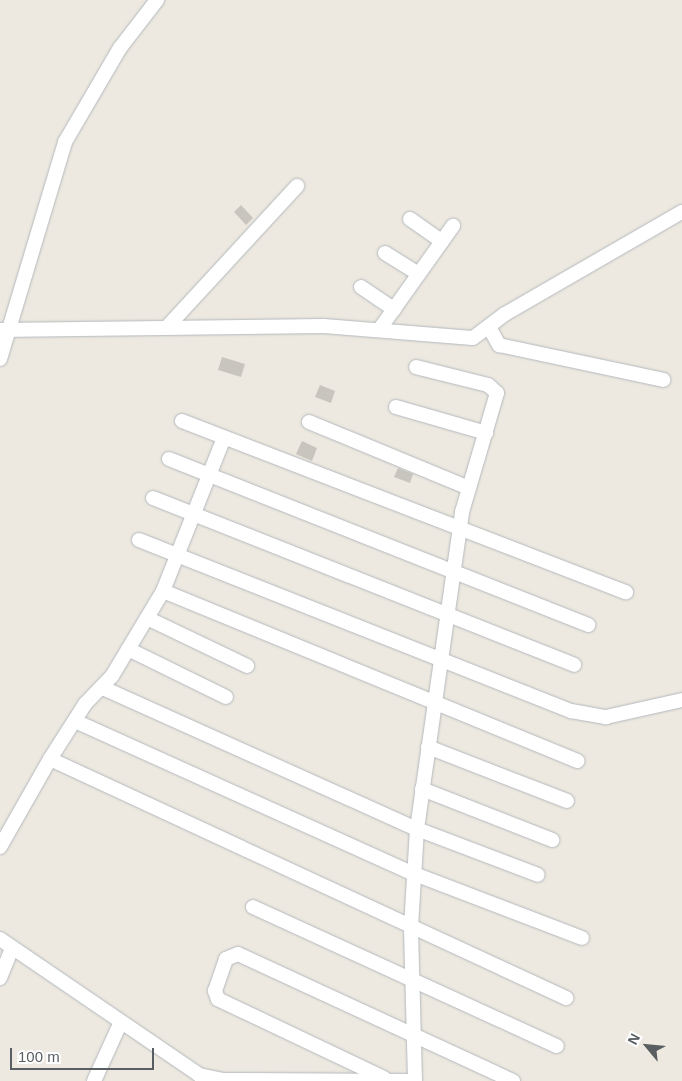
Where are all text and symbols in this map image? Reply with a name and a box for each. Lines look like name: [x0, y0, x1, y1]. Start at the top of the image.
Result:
north arrow: [622, 1021, 672, 1071]
text: N: [624, 1031, 643, 1047]
scale bar: [12, 1038, 156, 1070]
text: 100 m: [18, 1048, 60, 1065]

